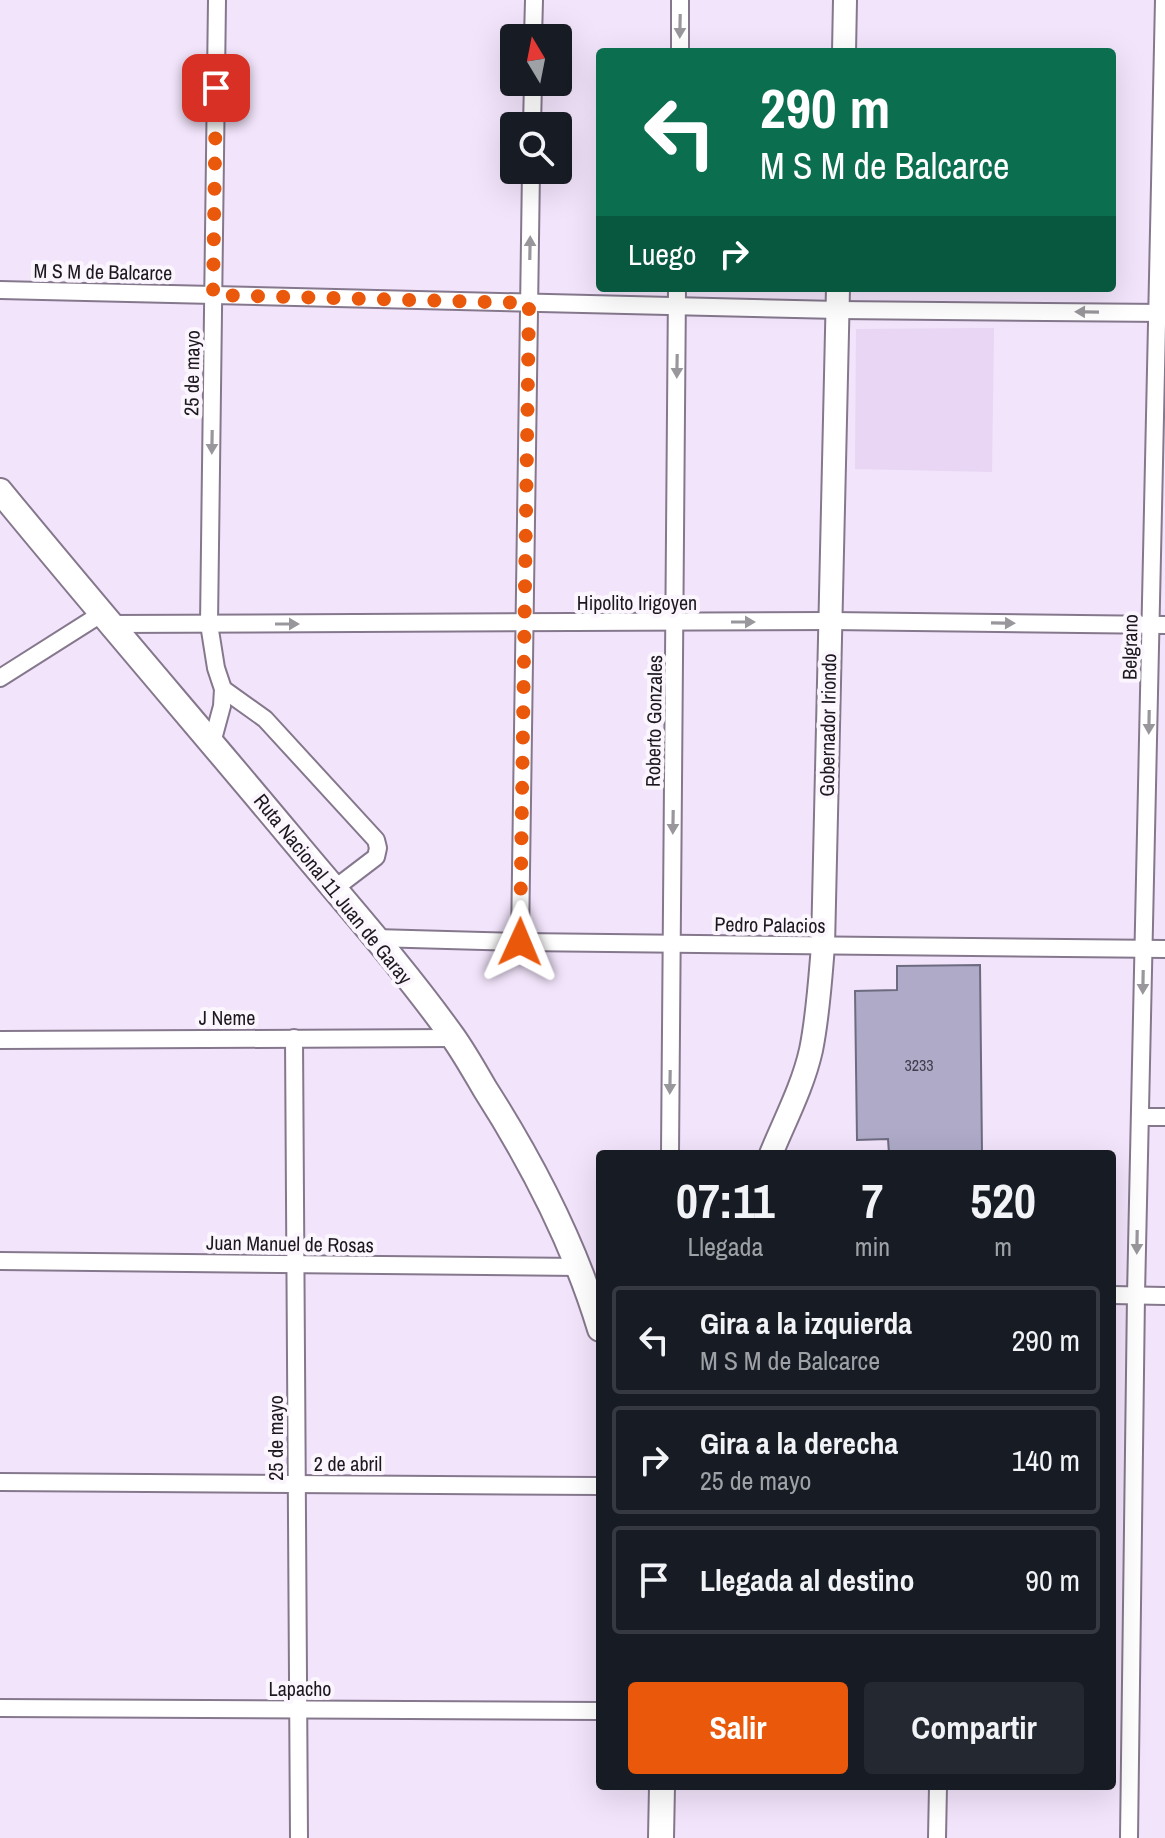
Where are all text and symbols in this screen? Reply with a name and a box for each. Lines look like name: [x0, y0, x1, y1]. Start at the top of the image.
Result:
one-way arrow: [674, 14, 686, 39]
north arrow: [500, 24, 572, 96]
map controls: [500, 24, 572, 184]
pin: [182, 54, 250, 122]
icon: arrive: [194, 66, 238, 110]
text: 290 m: [760, 70, 890, 145]
icon: left: [628, 80, 732, 184]
button: search: [500, 112, 572, 184]
text: M S M de Balcarce: [760, 142, 1009, 190]
icon: right: [712, 232, 756, 276]
text: Luego: [628, 234, 696, 274]
one-way arrow: [524, 235, 536, 260]
street label: M S M de Balcarce: [34, 257, 173, 286]
one-way arrow: [1074, 306, 1099, 319]
street label: 25 de mayo: [177, 330, 206, 416]
one-way arrow: [671, 354, 683, 379]
one-way arrow: [205, 430, 218, 455]
street label: Hipolito Irigoyen: [577, 589, 697, 616]
street label: Belgrano: [1115, 614, 1144, 680]
one-way arrow: [731, 616, 756, 628]
one-way arrow: [991, 617, 1016, 630]
one-way arrow: [275, 618, 300, 630]
street label: Gobernador Iriondo: [813, 653, 842, 797]
street label: Roberto Gonzales: [639, 655, 668, 787]
one-way arrow: [1142, 710, 1155, 735]
street label: Ruta Nacional 11 Juan de Garay: [248, 788, 419, 990]
one-way arrow: [667, 810, 679, 835]
position arrow: [478, 900, 562, 984]
street label: Pedro Palacios: [714, 910, 826, 939]
one-way arrow: [1137, 970, 1149, 995]
street label: J Neme: [199, 1004, 255, 1031]
house number: 3233: [904, 1054, 934, 1076]
one-way arrow: [664, 1070, 676, 1095]
text: 07:11: [676, 1168, 775, 1233]
text: 7: [861, 1168, 883, 1233]
text: 520: [970, 1168, 1036, 1233]
street label: Juan Manuel de Rosas: [206, 1229, 374, 1258]
text: Llegada: [687, 1229, 763, 1264]
text: min: [855, 1229, 890, 1264]
text: m: [994, 1229, 1012, 1264]
one-way arrow: [1131, 1230, 1143, 1255]
text: Gira a la izquierda: [700, 1303, 912, 1343]
icon: left: [632, 1318, 676, 1362]
text: 290 m: [1012, 1320, 1080, 1360]
text: M S M de Balcarce: [700, 1343, 880, 1378]
street label: 25 de mayo: [262, 1395, 289, 1481]
text: Gira a la derecha: [700, 1423, 898, 1463]
icon: right: [632, 1438, 676, 1482]
text: 140 m: [1012, 1440, 1080, 1480]
street label: 2 de abril: [314, 1450, 382, 1477]
text: 25 de mayo: [700, 1463, 811, 1498]
icon: arrive: [632, 1558, 676, 1602]
text: Llegada al destino: [700, 1560, 915, 1600]
text: 90 m: [1025, 1560, 1080, 1600]
street label: Lapacho: [269, 1675, 331, 1702]
button: Salir: [628, 1682, 848, 1774]
button: Compartir: [864, 1682, 1084, 1774]

